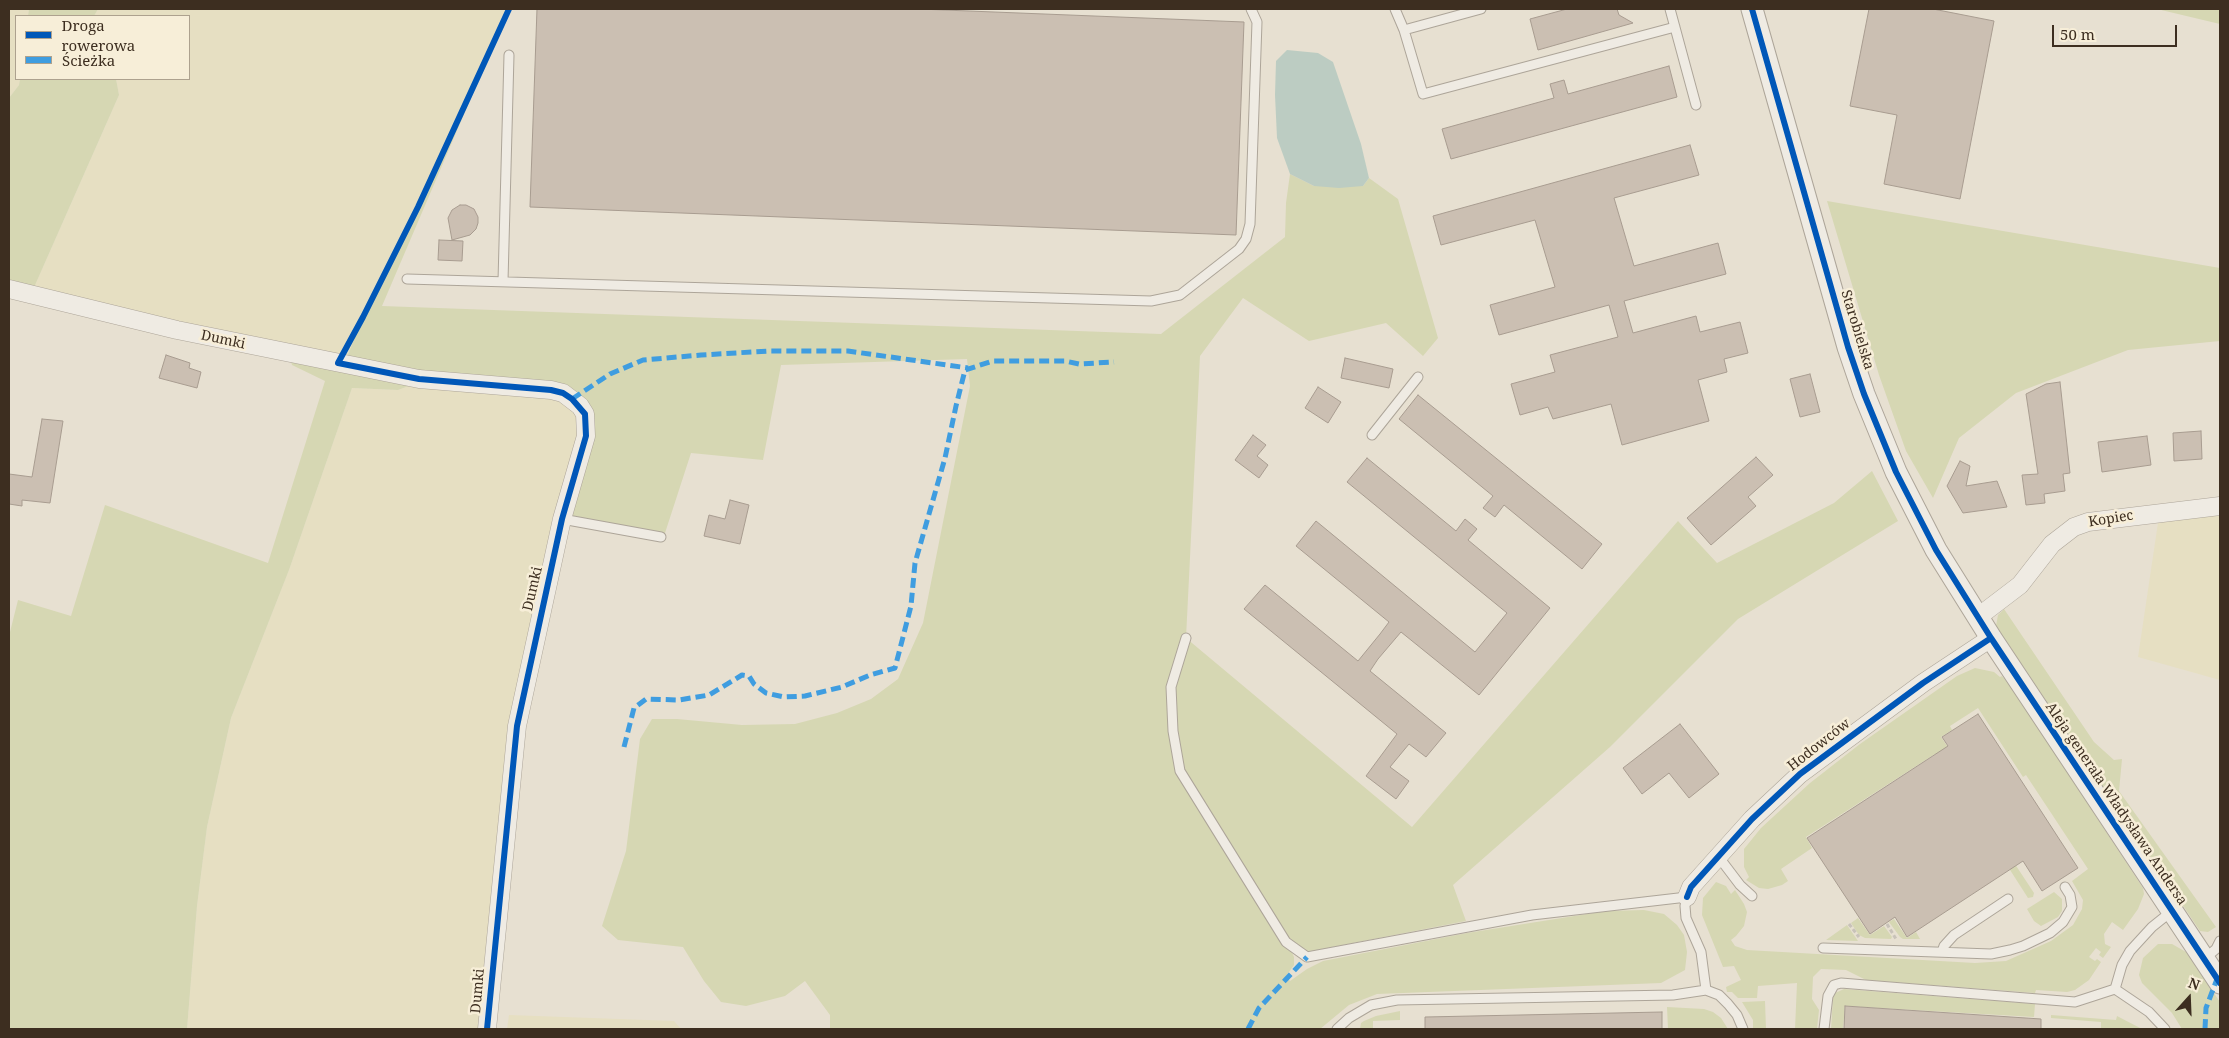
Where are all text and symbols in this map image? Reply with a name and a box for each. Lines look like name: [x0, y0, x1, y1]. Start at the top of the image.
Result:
legend: [15, 15, 190, 80]
text: Droga rowerowa: [62, 15, 135, 55]
scale bar: [2054, 15, 2179, 47]
text: 50 m: [2060, 24, 2095, 44]
text: Ścieżka: [62, 50, 115, 70]
street label: Starobielska: [1837, 288, 1877, 372]
street label: Dumki: [199, 327, 247, 353]
street label: Kopiec: [2087, 507, 2135, 531]
street label: Dumki: [520, 565, 546, 613]
street label: Aleja generała Władysława Andersa: [2042, 699, 2190, 909]
street label: Hodowców: [1784, 715, 1854, 775]
street label: Dumki: [468, 968, 488, 1014]
north arrow: [2164, 973, 2214, 1023]
text: N: [2186, 973, 2203, 994]

